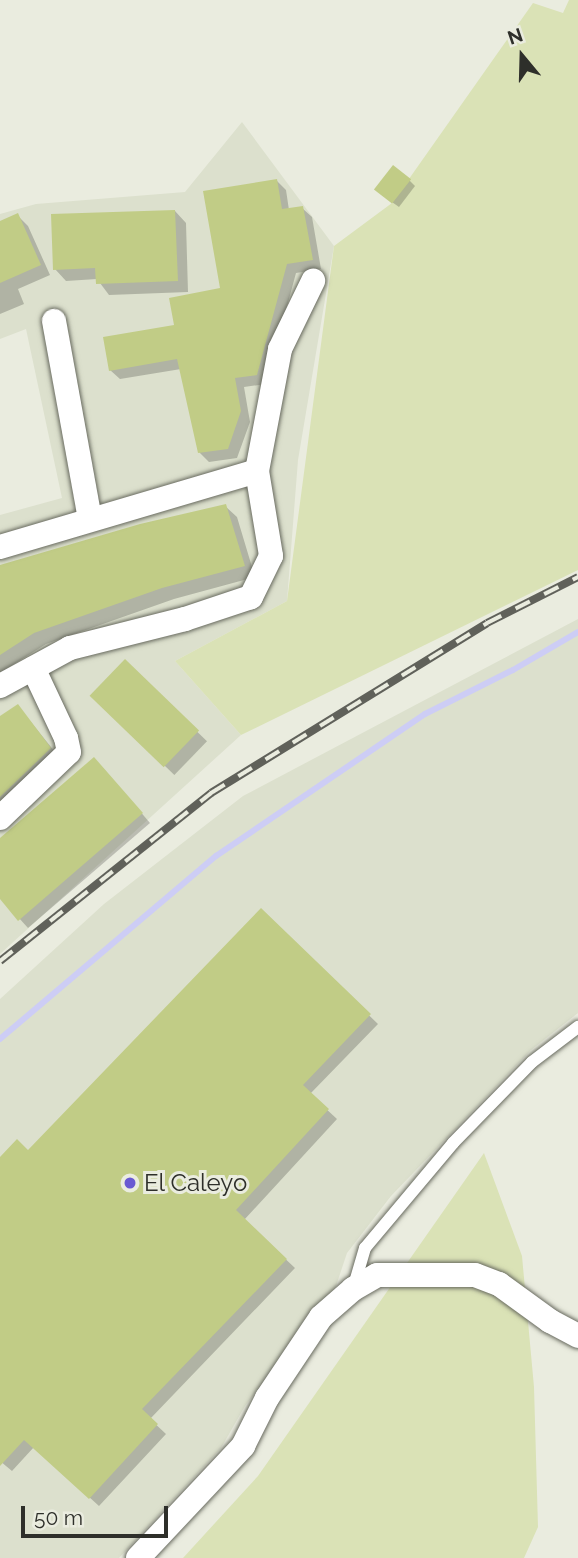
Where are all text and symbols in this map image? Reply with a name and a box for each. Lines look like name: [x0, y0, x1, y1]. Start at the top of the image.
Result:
north arrow: [487, 21, 557, 91]
text: N: [505, 23, 526, 49]
place label: El Caleyo: [144, 1169, 248, 1197]
marker: El Caleyo: [122, 1175, 138, 1191]
scale bar: [24, 1492, 172, 1536]
text: 50 m: [34, 1505, 83, 1530]

